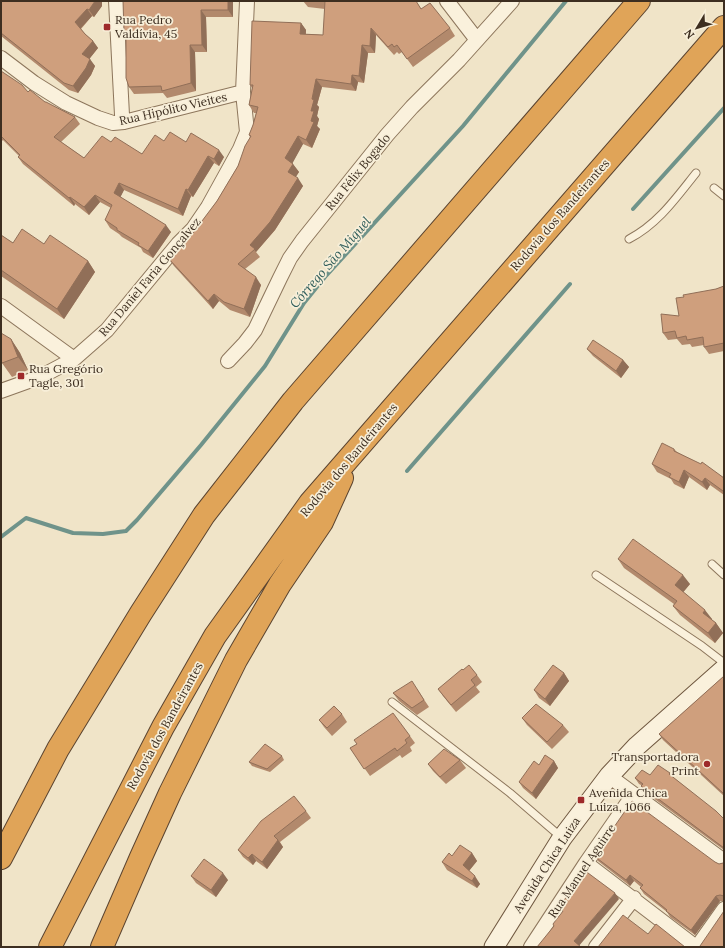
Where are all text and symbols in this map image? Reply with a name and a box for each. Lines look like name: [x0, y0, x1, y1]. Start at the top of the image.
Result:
north arrow: [677, 8, 717, 48]
place label: Rua Pedro Valdívia, 45: [114, 12, 177, 41]
marker: Rua Pedro Valdívia, 45: [102, 22, 112, 32]
text: N: [681, 26, 697, 42]
street label: Rua Hipólito Vieites: [117, 89, 229, 128]
street label: Rua Félix Bogado: [322, 130, 393, 213]
street label: Rodovia dos Bandeirantes: [507, 155, 613, 274]
water label: Córrego São Miguel: [286, 213, 375, 312]
street label: Rua Daniel Faria Gonçalvez: [95, 214, 204, 339]
place label: Rua Gregório Tagle, 301: [29, 361, 103, 390]
marker: Rua Gregório Tagle, 301: [16, 371, 26, 381]
street label: Rodovia dos Bandeirantes: [297, 400, 401, 519]
street label: Rodovia dos Bandeirantes: [123, 659, 206, 792]
place label: Transportadora Print: [612, 749, 699, 778]
marker: Transportadora Print: [702, 759, 712, 769]
place label: Avenida Chica Luiza, 1066: [588, 785, 667, 814]
marker: Avenida Chica Luiza, 1066: [576, 795, 586, 805]
street label: Avenida Chica Luiza: [509, 814, 583, 916]
street label: Rua Manuel Aguirre: [545, 820, 619, 921]

